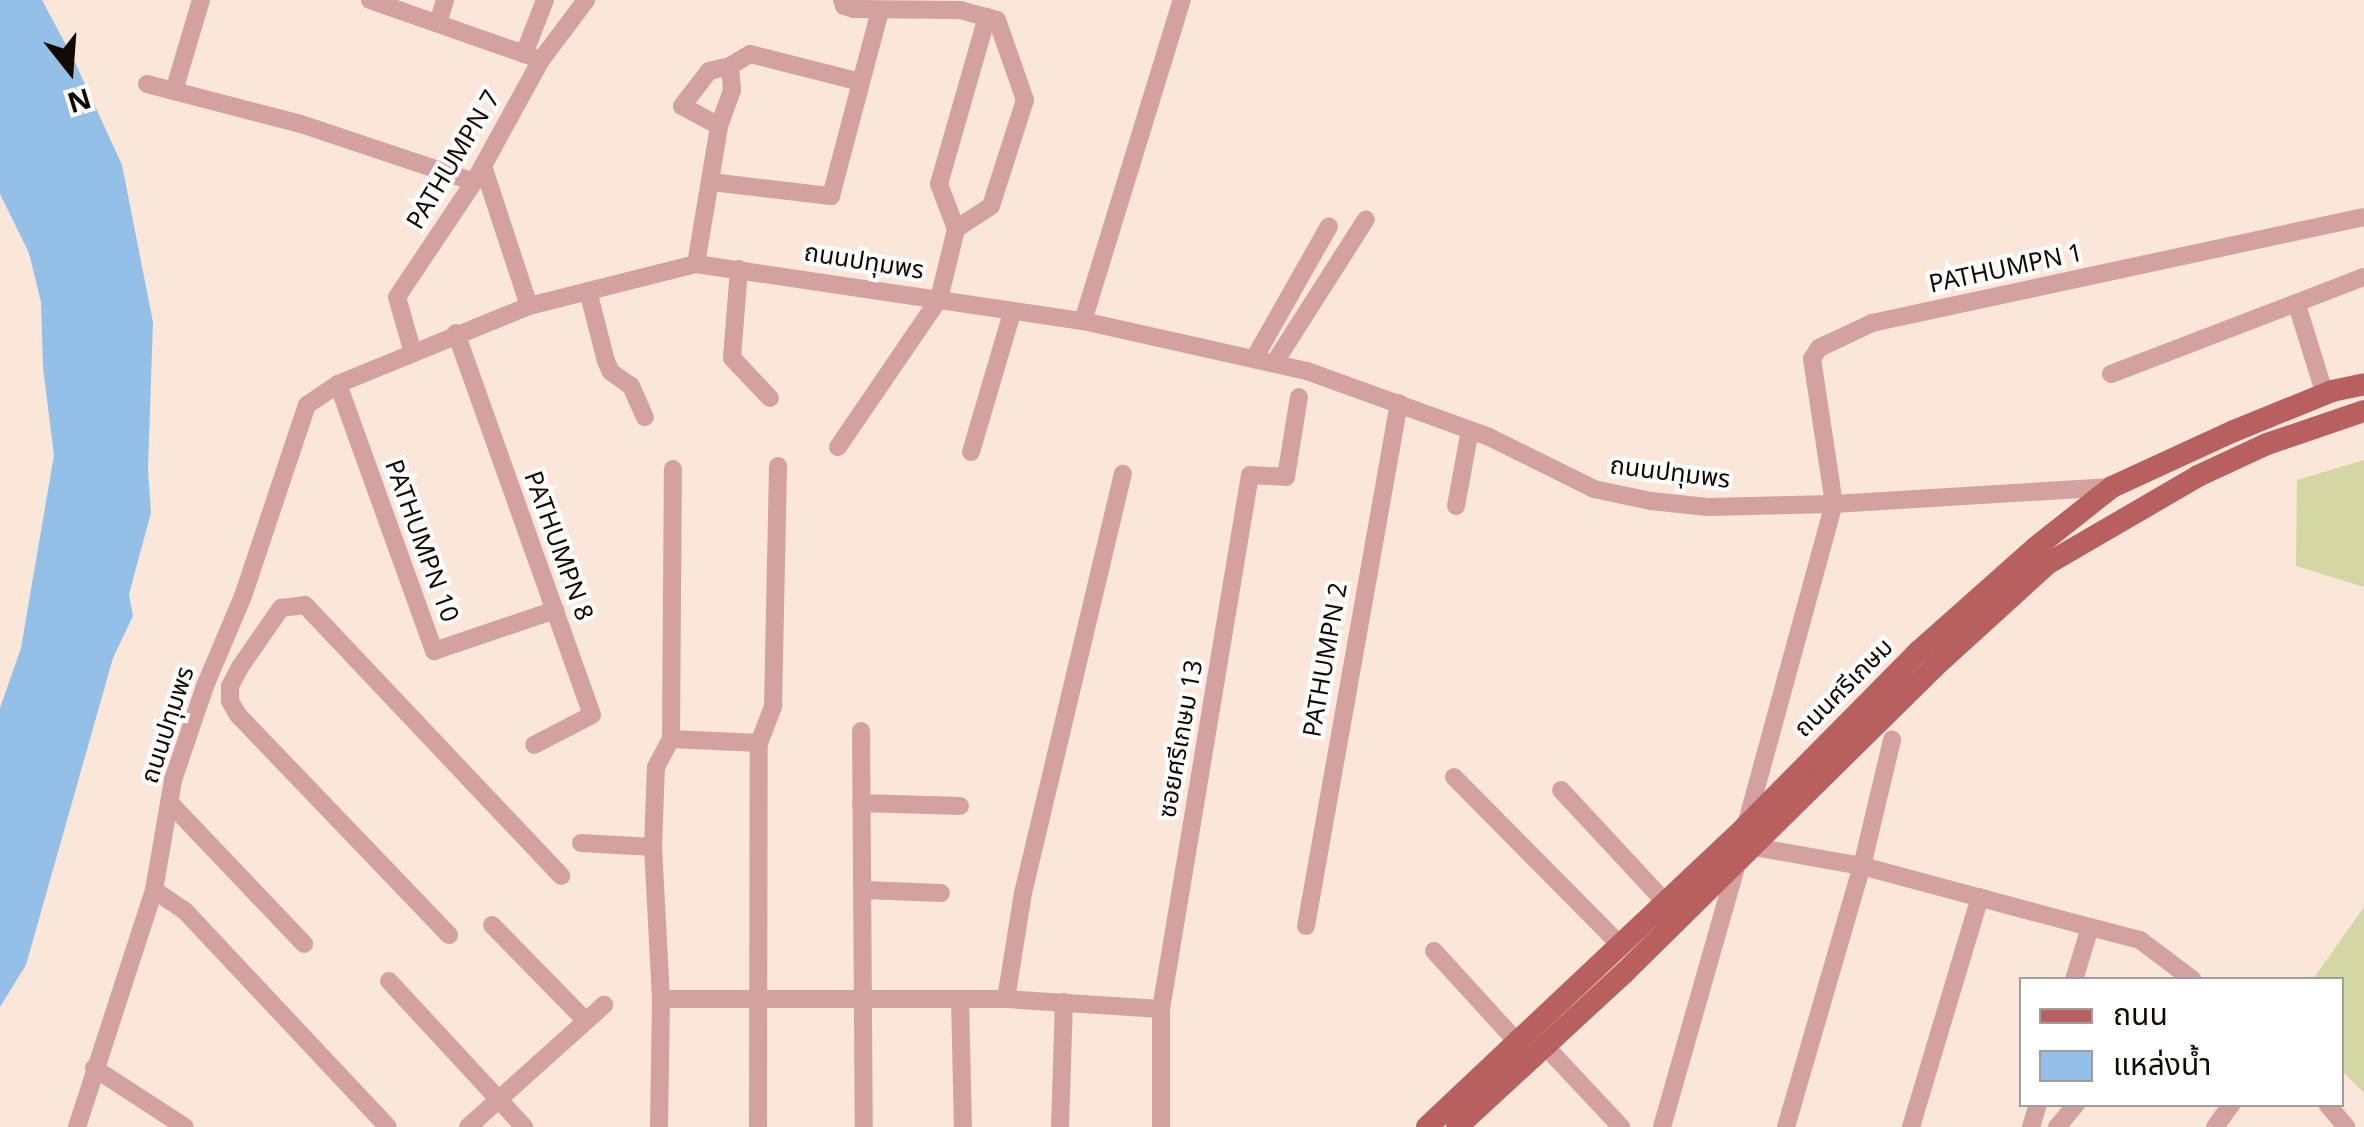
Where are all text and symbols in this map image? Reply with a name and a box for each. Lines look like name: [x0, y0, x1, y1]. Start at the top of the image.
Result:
north arrow: [20, 20, 120, 120]
text: N: [62, 75, 96, 123]
street label: PATHUMPN 7: [401, 85, 507, 235]
street label: ถนนปทุมพร: [802, 238, 926, 286]
street label: PATHUMPN 1: [1926, 238, 2086, 300]
street label: ถนนปทุมพร: [1608, 451, 1732, 495]
street label: PATHUMPN 10: [378, 456, 464, 626]
street label: PATHUMPN 8: [517, 467, 599, 625]
street label: PATHUMPN 2: [1298, 580, 1354, 740]
street label: ถนนศรีเกษม: [1788, 632, 1900, 744]
street label: ซอยศรีเกษม 13: [1152, 658, 1210, 820]
street label: ถนนปทุมพร: [135, 663, 201, 787]
legend: [2019, 977, 2344, 1107]
text: ถนน: [2113, 993, 2168, 1039]
text: แหล่งน้ำ: [2113, 1043, 2211, 1089]

